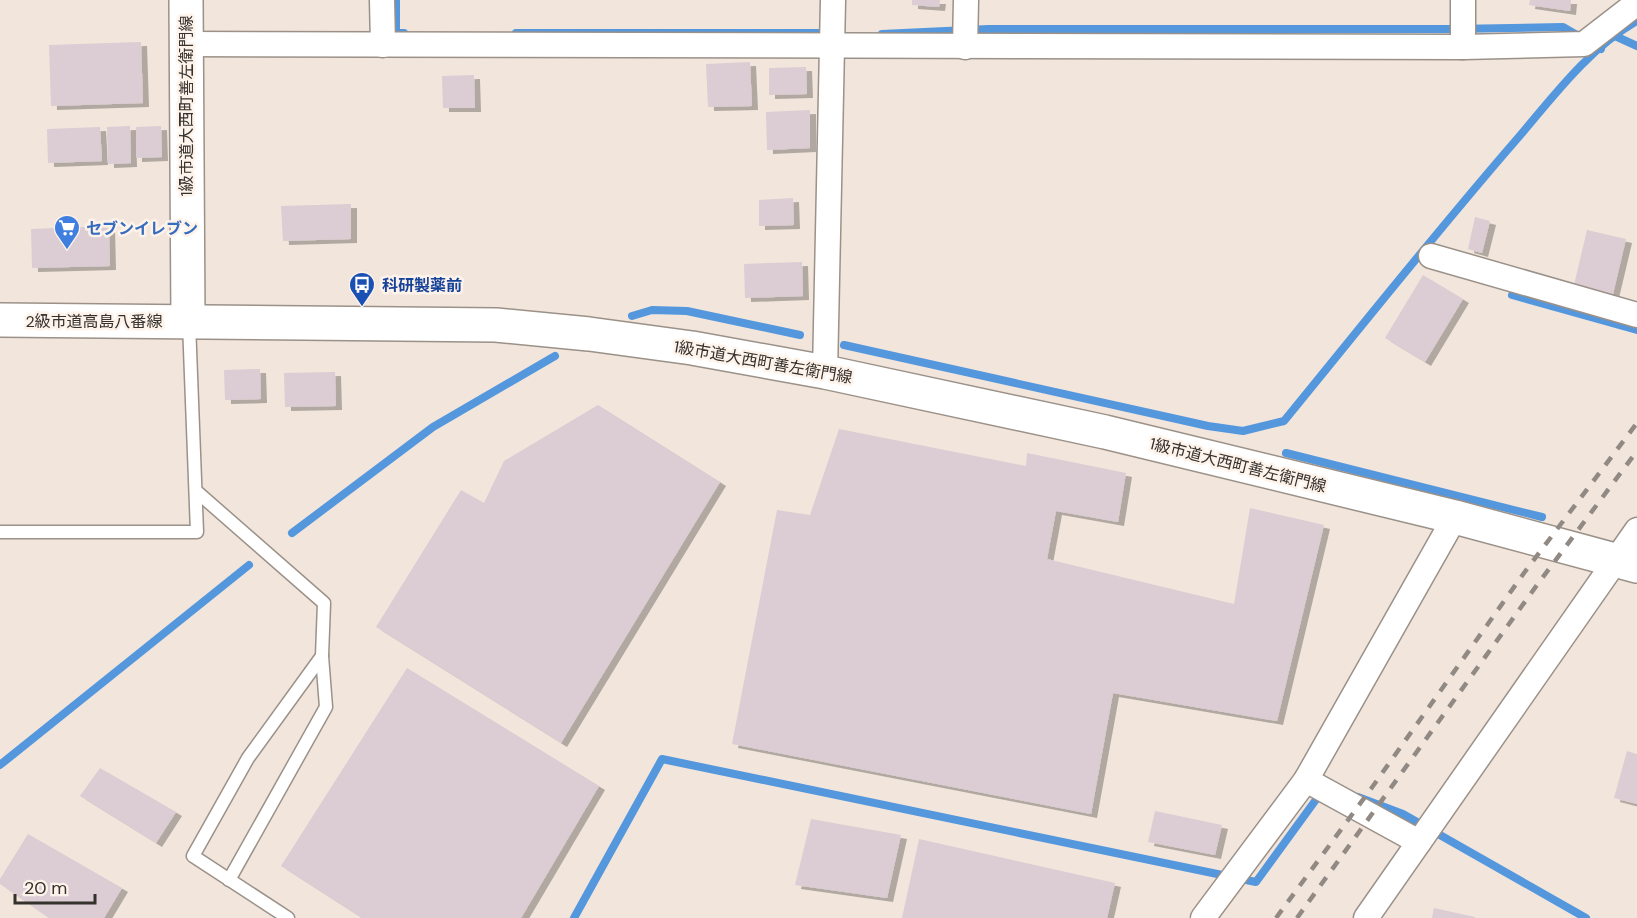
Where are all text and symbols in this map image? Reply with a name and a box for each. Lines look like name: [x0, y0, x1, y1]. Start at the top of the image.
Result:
street label: 1級市道大西町善左衛門線: [176, 16, 197, 197]
supermarket icon: セブンイレブン: [52, 213, 82, 251]
place label: セブンイレブン: [86, 218, 198, 239]
bus stop icon: 科研製薬前: [347, 270, 377, 308]
place label: 科研製薬前: [382, 275, 462, 296]
street label: 2級市道高島八番線: [25, 311, 163, 332]
street label: 1級市道大西町善左衛門線: [672, 336, 854, 388]
street label: 1級市道大西町善左衛門線: [1148, 433, 1328, 497]
scale bar: [15, 867, 94, 905]
text: 20 m: [24, 876, 67, 900]

